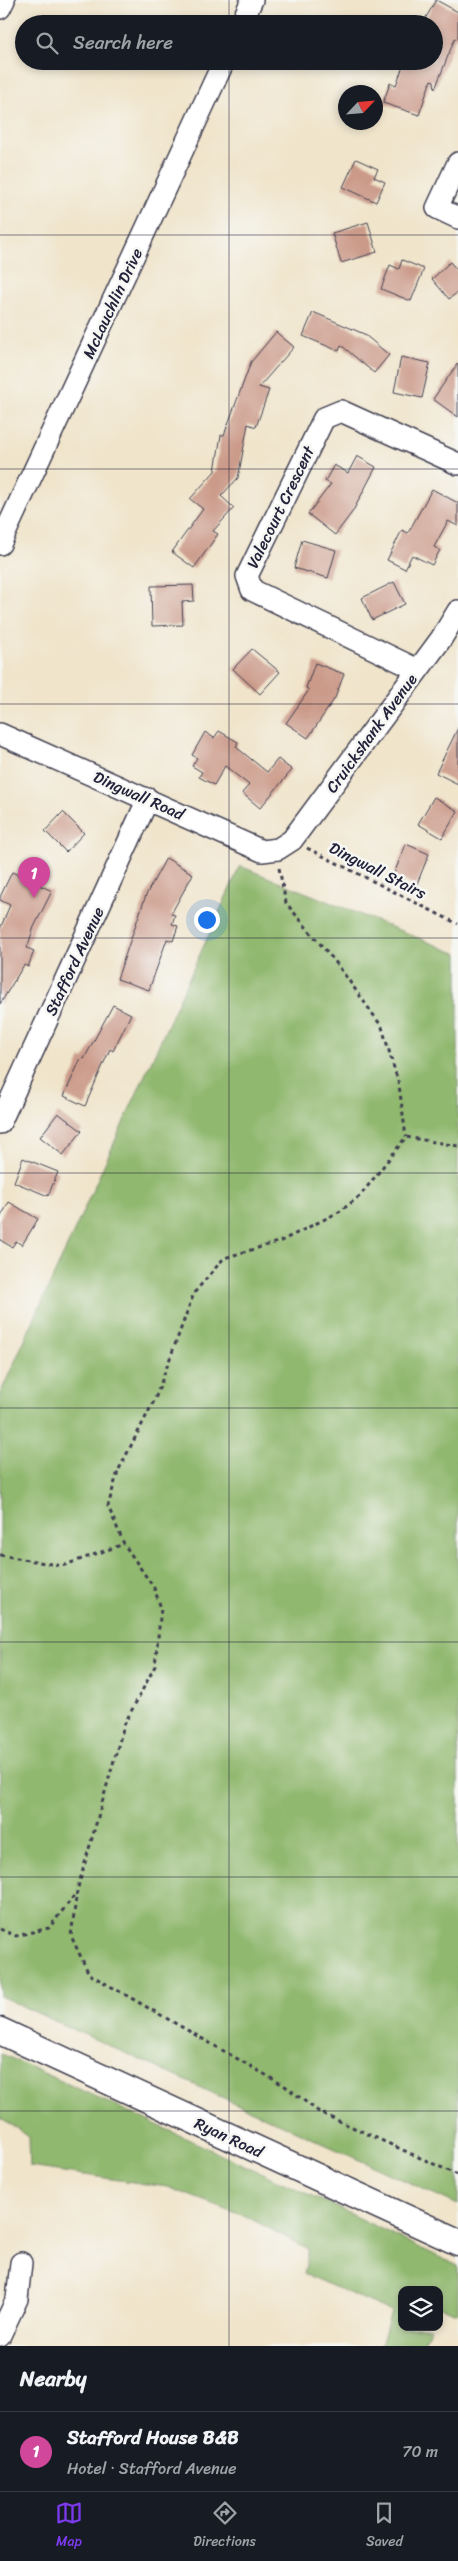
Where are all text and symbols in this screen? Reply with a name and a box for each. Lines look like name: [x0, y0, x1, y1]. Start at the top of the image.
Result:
search box: [15, 15, 443, 70]
text: Search here: [73, 26, 173, 59]
icon: search: [33, 29, 61, 57]
north arrow: [338, 85, 383, 130]
street label: McLauchlin Drive: [74, 243, 151, 363]
street label: Valecourt Crescent: [238, 440, 323, 574]
street label: Cruickshank Avenue: [318, 667, 425, 799]
street label: Dingwall Road: [89, 762, 191, 829]
street label: Dingwall Stairs: [324, 833, 432, 908]
pin: 1: [18, 857, 50, 898]
street label: Stafford Avenue: [36, 902, 112, 1021]
your location: [194, 907, 220, 933]
street label: Ryan Road: [190, 2109, 269, 2167]
map controls: [398, 2286, 443, 2331]
button: layers: [398, 2286, 443, 2331]
text: Nearby: [20, 2360, 86, 2398]
text: Stafford House B&B: [67, 2421, 239, 2454]
text: 1: [33, 2437, 39, 2466]
text: 70 m: [402, 2437, 438, 2466]
text: Hotel · Stafford Avenue: [67, 2454, 236, 2483]
tab: Map: [55, 2499, 83, 2554]
tab: Directions: [193, 2499, 256, 2554]
tab: Saved: [366, 2499, 403, 2554]

